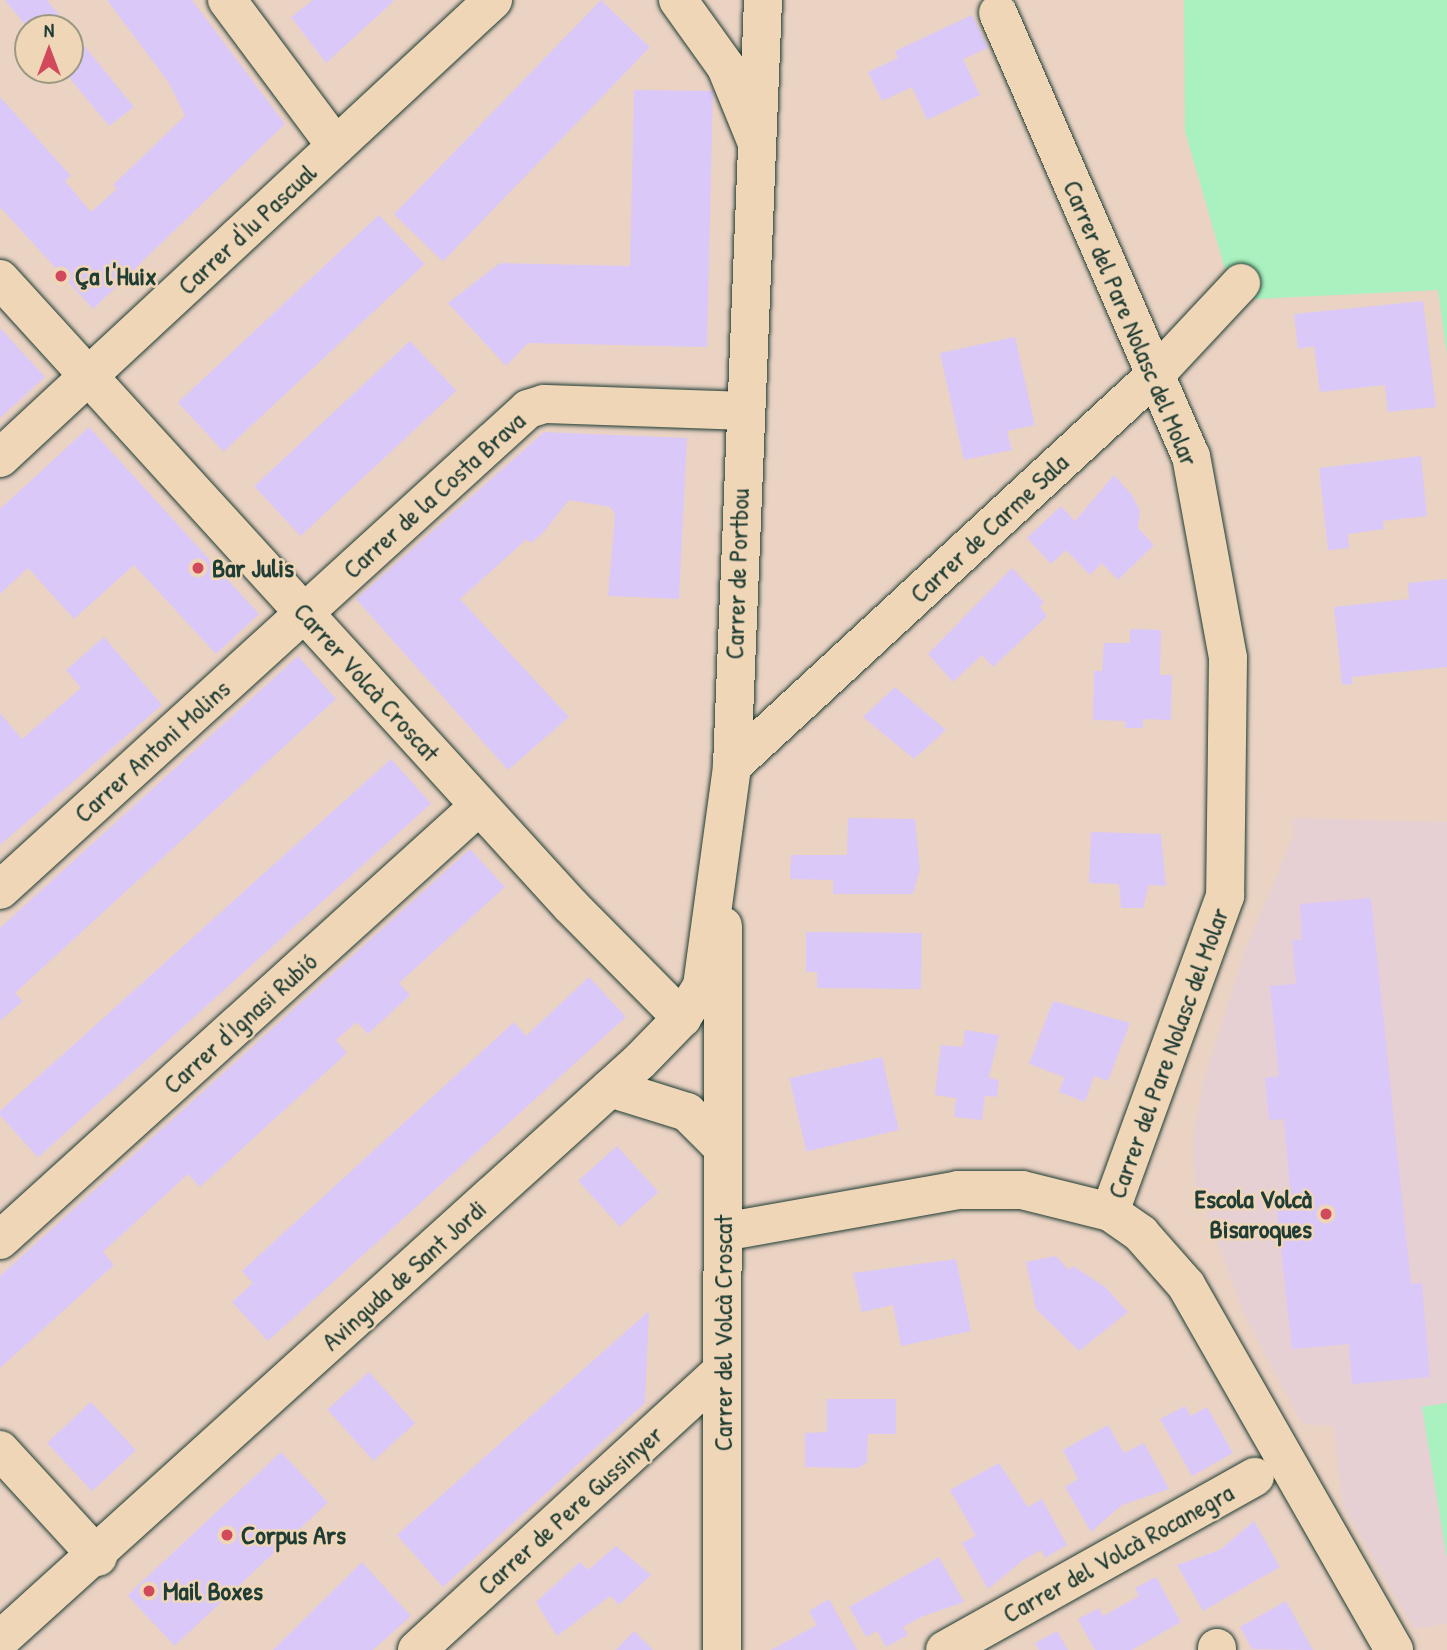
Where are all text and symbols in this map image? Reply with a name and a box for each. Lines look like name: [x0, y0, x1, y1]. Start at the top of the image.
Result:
north arrow: [14, 14, 84, 84]
text: N: [44, 17, 54, 43]
street label: Carrer d'Iu Pascual: [171, 157, 323, 301]
street label: Carrer del Pare Nolasc del Molar: [1057, 176, 1205, 470]
place label: Ça l'Huix: [75, 260, 157, 292]
marker: Ça l'Huix: [53, 268, 69, 284]
street label: Carrer de la Costa Brava: [337, 405, 531, 585]
street label: Carrer de Carme Sala: [903, 447, 1075, 609]
street label: Carrer de Portbou: [718, 488, 756, 660]
place label: Bar Julis: [212, 552, 294, 584]
marker: Bar Julis: [190, 560, 206, 576]
street label: Carrer Volcà Croscat: [287, 596, 447, 768]
street label: Carrer Antoni Molins: [68, 673, 236, 829]
street label: Carrer del Pare Nolasc del Molar: [1101, 903, 1235, 1203]
street label: Carrer d'Ignasi Rubió: [157, 946, 323, 1100]
place label: Escola Volcà Bisaroques: [1195, 1183, 1312, 1244]
street label: Avinguda de Sant Jordi: [315, 1193, 493, 1357]
marker: Escola Volcà Bisaroques: [1318, 1206, 1334, 1222]
street label: Carrer del Volcà Croscat: [707, 1215, 739, 1451]
street label: Carrer de Pere Gussinyer: [471, 1419, 669, 1601]
street label: Carrer del Volcà Rocanegra: [997, 1477, 1239, 1629]
place label: Corpus Ars: [241, 1519, 346, 1551]
marker: Corpus Ars: [219, 1527, 235, 1543]
place label: Mail Boxes: [163, 1575, 263, 1607]
marker: Mail Boxes: [141, 1583, 157, 1599]

